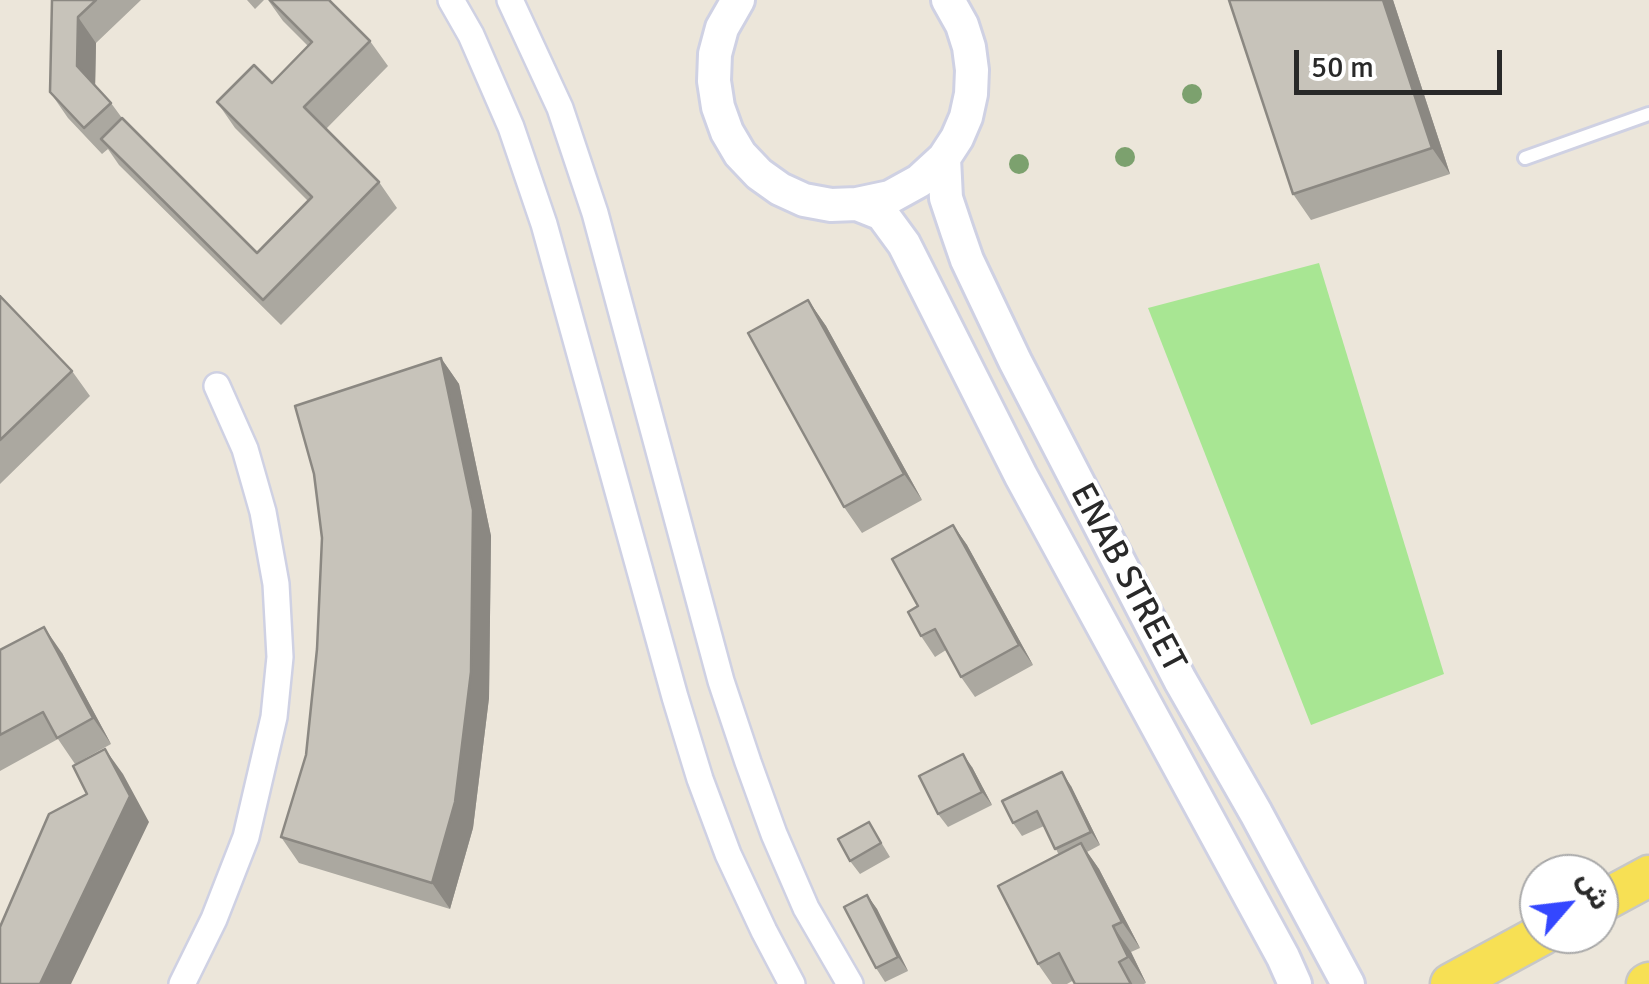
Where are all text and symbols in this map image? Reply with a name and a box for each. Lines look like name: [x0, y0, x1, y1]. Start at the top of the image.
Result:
scale bar: [1299, 30, 1506, 92]
text: 50 m: [1311, 49, 1374, 86]
street label: ENAB STREET: [1060, 477, 1194, 679]
north arrow: [1519, 854, 1619, 954]
text: ش: [1570, 866, 1618, 916]

